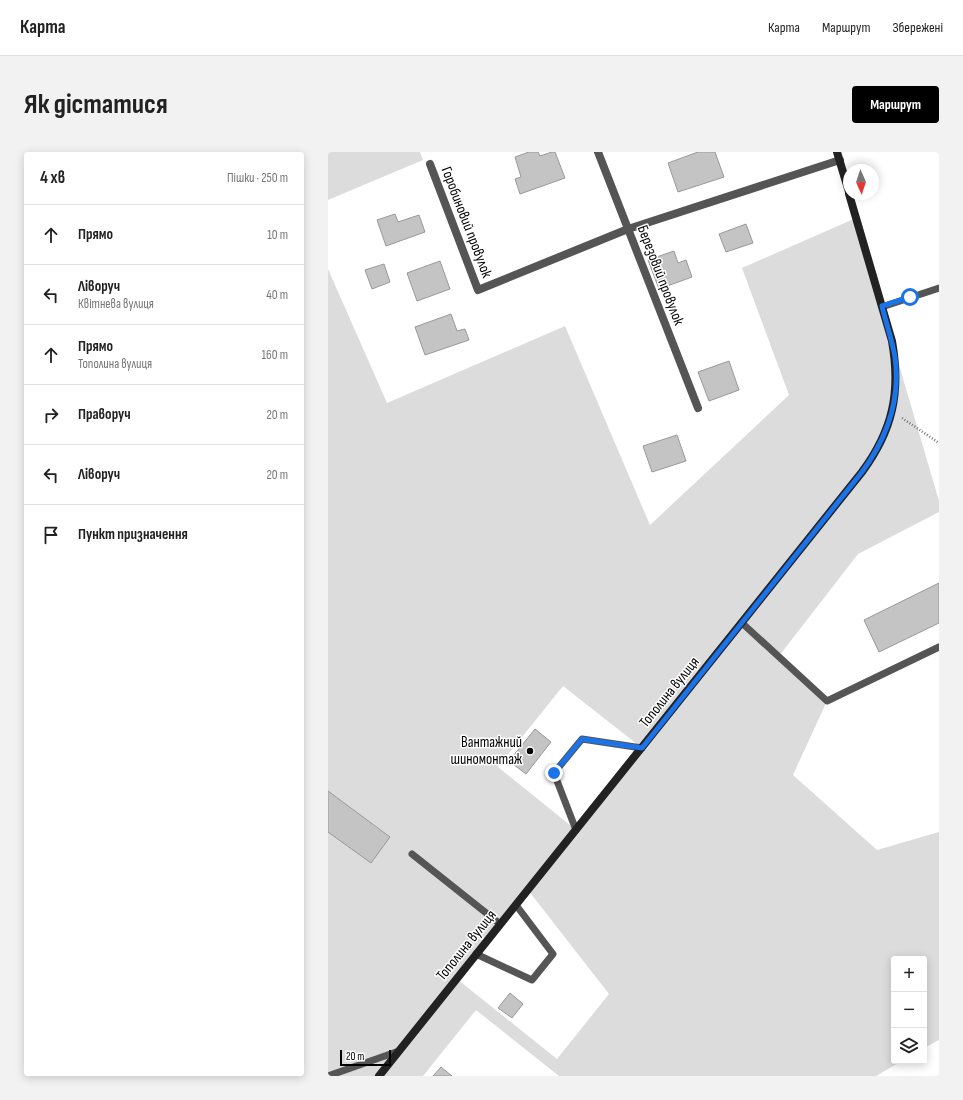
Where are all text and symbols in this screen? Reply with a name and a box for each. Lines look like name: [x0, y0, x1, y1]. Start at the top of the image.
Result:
text: Карта: [20, 16, 66, 39]
text: Карта: [768, 19, 800, 36]
text: Маршрут: [822, 19, 870, 36]
text: Збережені: [892, 19, 943, 36]
button: Маршрут: [852, 86, 939, 123]
text: Як дістатися: [24, 88, 168, 121]
street label: Горобиновий провулок: [437, 164, 497, 281]
north arrow: [843, 164, 879, 200]
text: 4 хв: [40, 168, 65, 188]
text: Пішки · 250 m: [227, 170, 288, 186]
street label: Березовий провулок: [633, 222, 688, 328]
icon: ahead: [40, 224, 62, 246]
text: Прямо: [78, 225, 113, 244]
text: 10 m: [267, 227, 288, 243]
text: Ліворуч: [78, 277, 120, 296]
icon: left: [40, 284, 62, 306]
text: 40 m: [266, 287, 288, 303]
route start: [901, 288, 919, 306]
text: Квітнева вулиця: [78, 296, 154, 312]
text: Прямо: [78, 337, 113, 356]
icon: ahead: [40, 344, 62, 366]
text: 160 m: [262, 347, 288, 363]
text: Тополина вулиця: [78, 356, 152, 372]
icon: right: [40, 404, 62, 426]
text: Праворуч: [78, 405, 131, 424]
text: 20 m: [266, 407, 288, 423]
icon: left: [40, 464, 62, 486]
text: Ліворуч: [78, 465, 120, 484]
text: 20 m: [266, 467, 288, 483]
icon: arrive: [40, 524, 62, 546]
text: Пункт призначення: [78, 525, 188, 544]
street label: Тополина вулиця: [635, 653, 704, 732]
place label: Вантажний шиномонтаж: [450, 733, 522, 769]
marker: Вантажний шиномонтаж: [525, 746, 535, 756]
route end: [545, 764, 563, 782]
street label: Тополина вулиця: [432, 906, 501, 985]
map controls: [891, 956, 927, 1064]
button: +: [891, 956, 927, 992]
button: −: [891, 992, 927, 1028]
button: layers: [891, 1028, 927, 1064]
scale bar: [340, 1048, 391, 1067]
text: 20 m: [346, 1050, 364, 1063]

